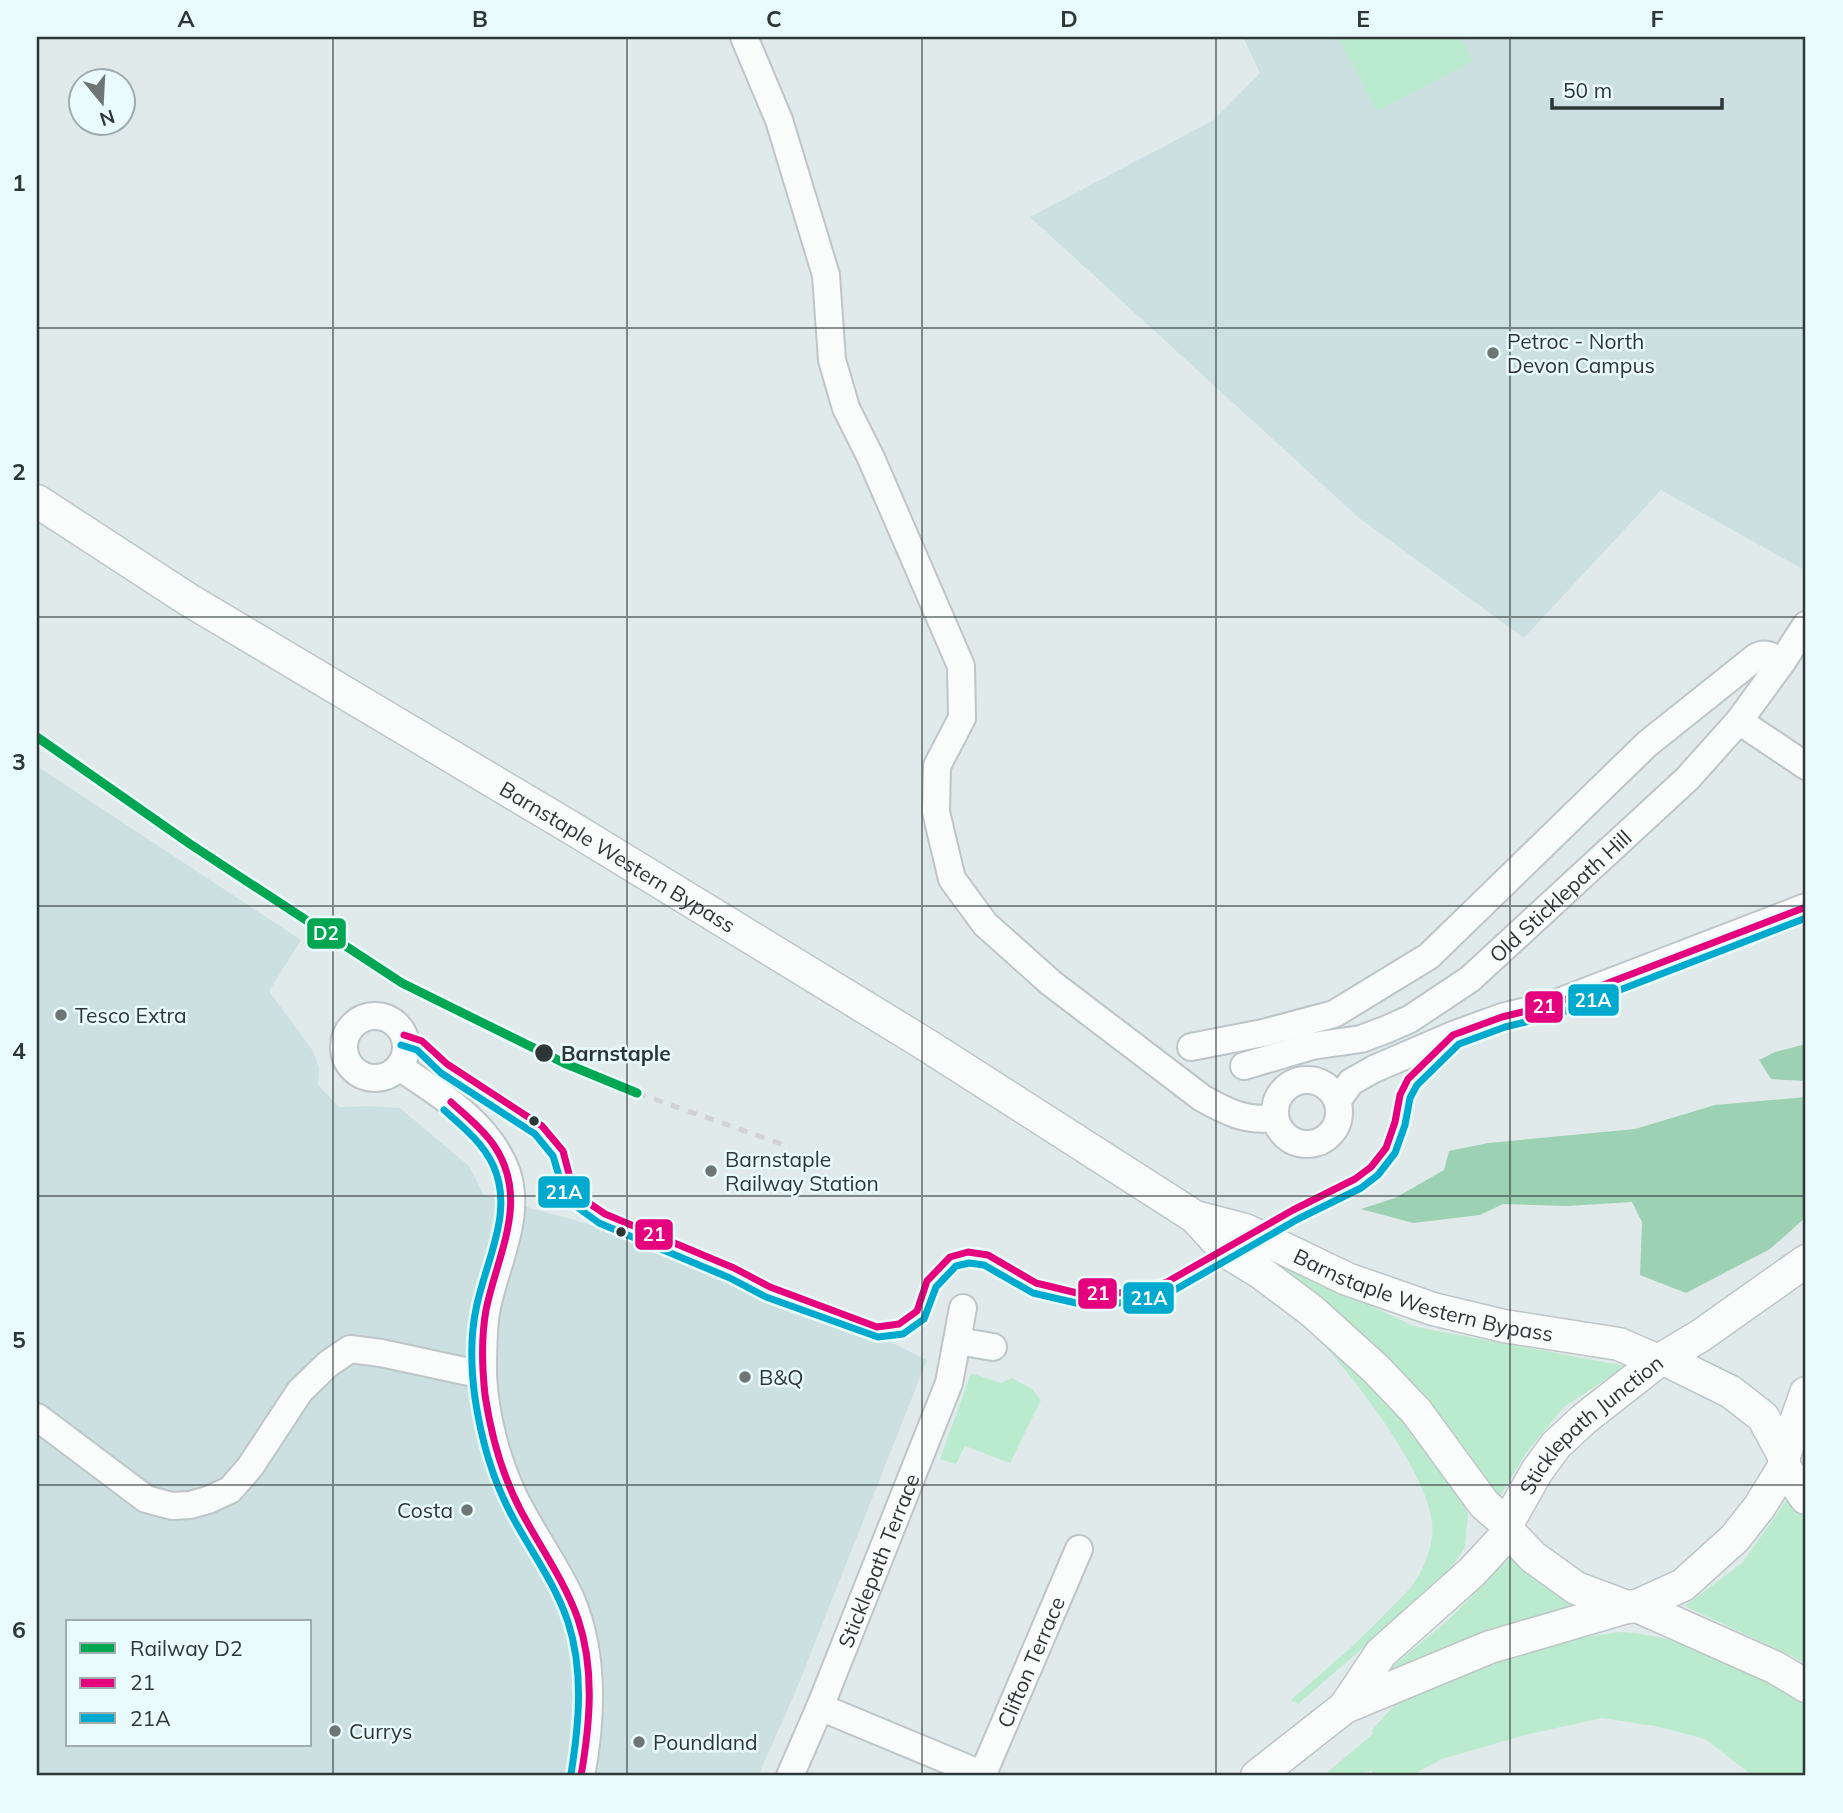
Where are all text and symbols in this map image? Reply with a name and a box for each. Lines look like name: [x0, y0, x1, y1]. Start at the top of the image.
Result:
text: A: [177, 4, 195, 33]
text: B: [472, 4, 488, 33]
text: C: [766, 4, 782, 33]
text: D: [1060, 4, 1078, 33]
text: E: [1356, 4, 1370, 33]
text: F: [1650, 4, 1664, 33]
north arrow: [66, 66, 136, 136]
scale bar: [1552, 66, 1722, 110]
text: 50 m: [1563, 77, 1612, 103]
text: N: [97, 105, 118, 132]
text: 1: [12, 168, 26, 197]
place label: Petroc - North Devon Campus: [1507, 328, 1655, 378]
marker: Petroc - North Devon Campus: [1485, 345, 1501, 361]
text: 2: [12, 457, 26, 486]
text: 3: [12, 747, 26, 776]
street label: Barnstaple Western Bypass: [495, 775, 740, 938]
street label: Old Sticklepath Hill: [1484, 824, 1637, 968]
line badge: D2: [306, 917, 347, 950]
text: D2: [313, 921, 339, 945]
line badge: 21A: [1567, 983, 1620, 1017]
text: 21A: [1574, 988, 1612, 1012]
line badge: 21: [1524, 990, 1564, 1024]
text: 21: [1533, 994, 1555, 1018]
place label: Tesco Extra: [75, 1002, 187, 1028]
marker: Tesco Extra: [53, 1007, 69, 1023]
text: 4: [12, 1036, 26, 1065]
place label: Barnstaple: [561, 1040, 671, 1066]
marker: Barnstaple: [533, 1042, 555, 1064]
unlabelled marker: [527, 1114, 541, 1128]
place label: Barnstaple Railway Station: [725, 1146, 879, 1196]
marker: Barnstaple Railway Station: [703, 1163, 719, 1179]
line badge: 21A: [537, 1175, 591, 1209]
text: 21A: [545, 1180, 583, 1204]
line badge: 21: [634, 1218, 674, 1251]
text: 21: [643, 1222, 665, 1246]
unlabelled marker: [614, 1225, 628, 1239]
street label: Barnstaple Western Bypass: [1290, 1242, 1555, 1347]
line badge: 21: [1077, 1277, 1118, 1310]
text: 21: [1087, 1281, 1109, 1305]
line badge: 21A: [1122, 1281, 1175, 1315]
text: 21A: [1130, 1286, 1168, 1310]
text: 5: [12, 1325, 26, 1354]
street label: Sticklepath Junction: [1513, 1349, 1668, 1499]
place label: B&Q: [759, 1364, 804, 1390]
marker: B&Q: [737, 1369, 753, 1385]
street label: Sticklepath Terrace: [832, 1470, 925, 1651]
place label: Costa: [397, 1497, 453, 1523]
marker: Costa: [459, 1502, 475, 1518]
street label: Clifton Terrace: [991, 1593, 1070, 1731]
text: 6: [12, 1615, 26, 1644]
legend: [66, 1620, 312, 1746]
text: Railway D2: [130, 1635, 243, 1661]
text: 21: [130, 1669, 155, 1695]
text: 21A: [130, 1705, 171, 1731]
place label: Currys: [349, 1718, 412, 1744]
marker: Currys: [327, 1723, 343, 1739]
place label: Poundland: [653, 1729, 758, 1755]
marker: Poundland: [631, 1734, 647, 1750]

